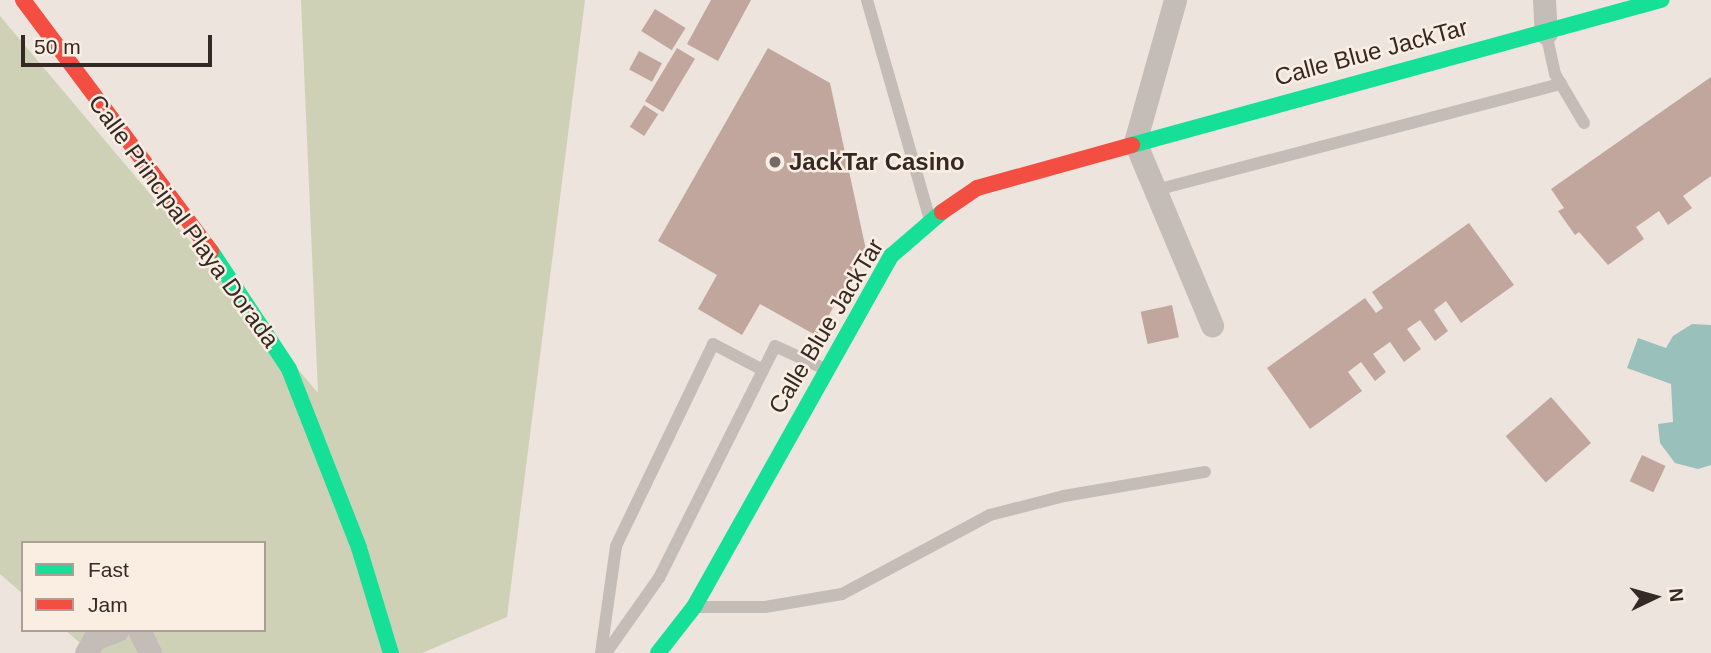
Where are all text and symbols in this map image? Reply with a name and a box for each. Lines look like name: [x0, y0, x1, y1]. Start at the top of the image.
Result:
street label: Calle Blue JackTar: [1271, 12, 1471, 92]
scale bar: [24, 21, 215, 65]
text: 50 m: [34, 35, 81, 58]
street label: Calle Principal Playa Dorada: [83, 89, 285, 353]
place label: JackTar Casino: [789, 148, 965, 176]
marker: JackTar Casino: [767, 154, 783, 170]
street label: Calle Blue JackTar: [762, 233, 890, 419]
legend: [21, 541, 266, 632]
text: Fast: [88, 558, 129, 581]
north arrow: [1620, 562, 1690, 632]
text: N: [1665, 587, 1687, 603]
text: Jam: [88, 593, 128, 616]

